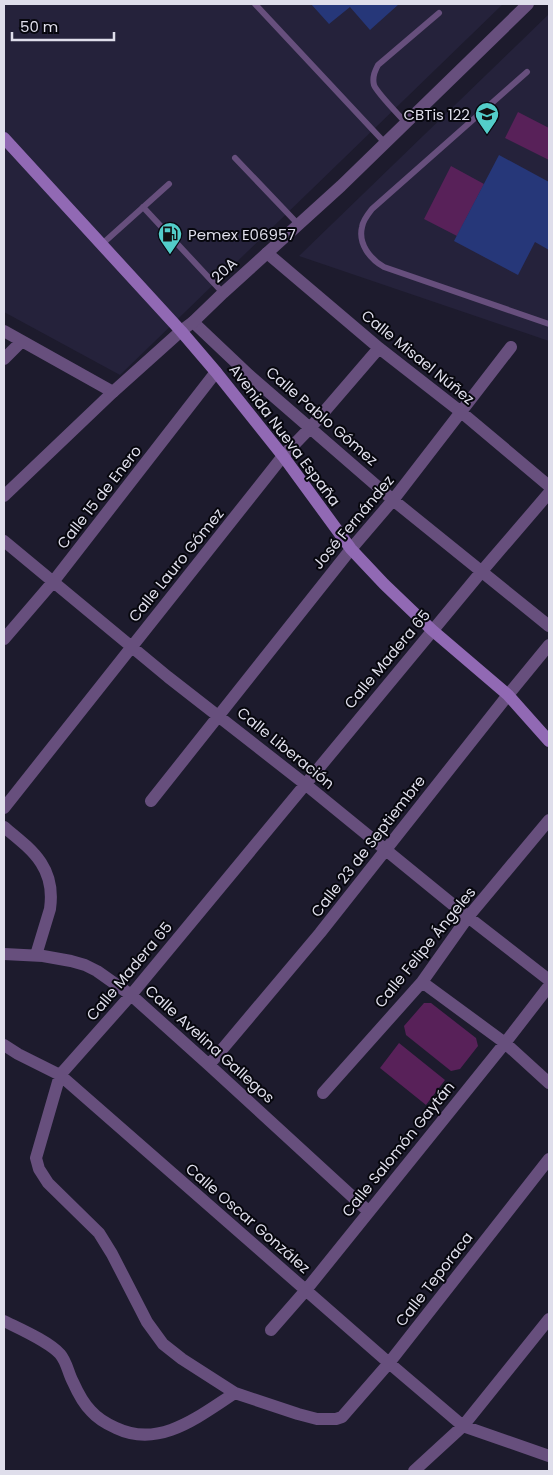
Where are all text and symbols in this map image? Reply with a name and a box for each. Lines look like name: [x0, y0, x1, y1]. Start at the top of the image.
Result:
scale bar: [12, 10, 115, 42]
text: 50 m: [20, 16, 58, 37]
school or university icon: CBTis 122: [474, 101, 500, 135]
place label: CBTis 122: [404, 104, 470, 125]
fuel station icon: Pemex E06957: [157, 221, 183, 255]
place label: Pemex E06957: [188, 224, 296, 245]
street label: 20A: [207, 253, 241, 287]
street label: Calle Misael Núñez: [357, 305, 479, 409]
street label: Avenida Nueva España: [225, 360, 345, 510]
street label: Calle Pablo Gómez: [262, 362, 382, 470]
street label: Calle 15 de Enero: [52, 441, 146, 553]
street label: José Fernández: [307, 470, 399, 573]
street label: Calle Lauro Gómez: [124, 504, 229, 626]
street label: Calle Madera 65: [339, 605, 435, 713]
street label: Calle Liberación: [233, 702, 339, 794]
street label: Calle 23 de Septiembre: [306, 771, 430, 921]
street label: Calle Felipe Ángeles: [370, 882, 480, 1012]
street label: Calle Madera 65: [81, 917, 177, 1025]
street label: Calle Avelina Gallegos: [141, 980, 279, 1108]
street label: Calle Salomón Gaytán: [337, 1077, 459, 1221]
street label: Calle Oscar González: [181, 1158, 315, 1278]
street label: Calle Teporaca: [390, 1227, 478, 1331]

